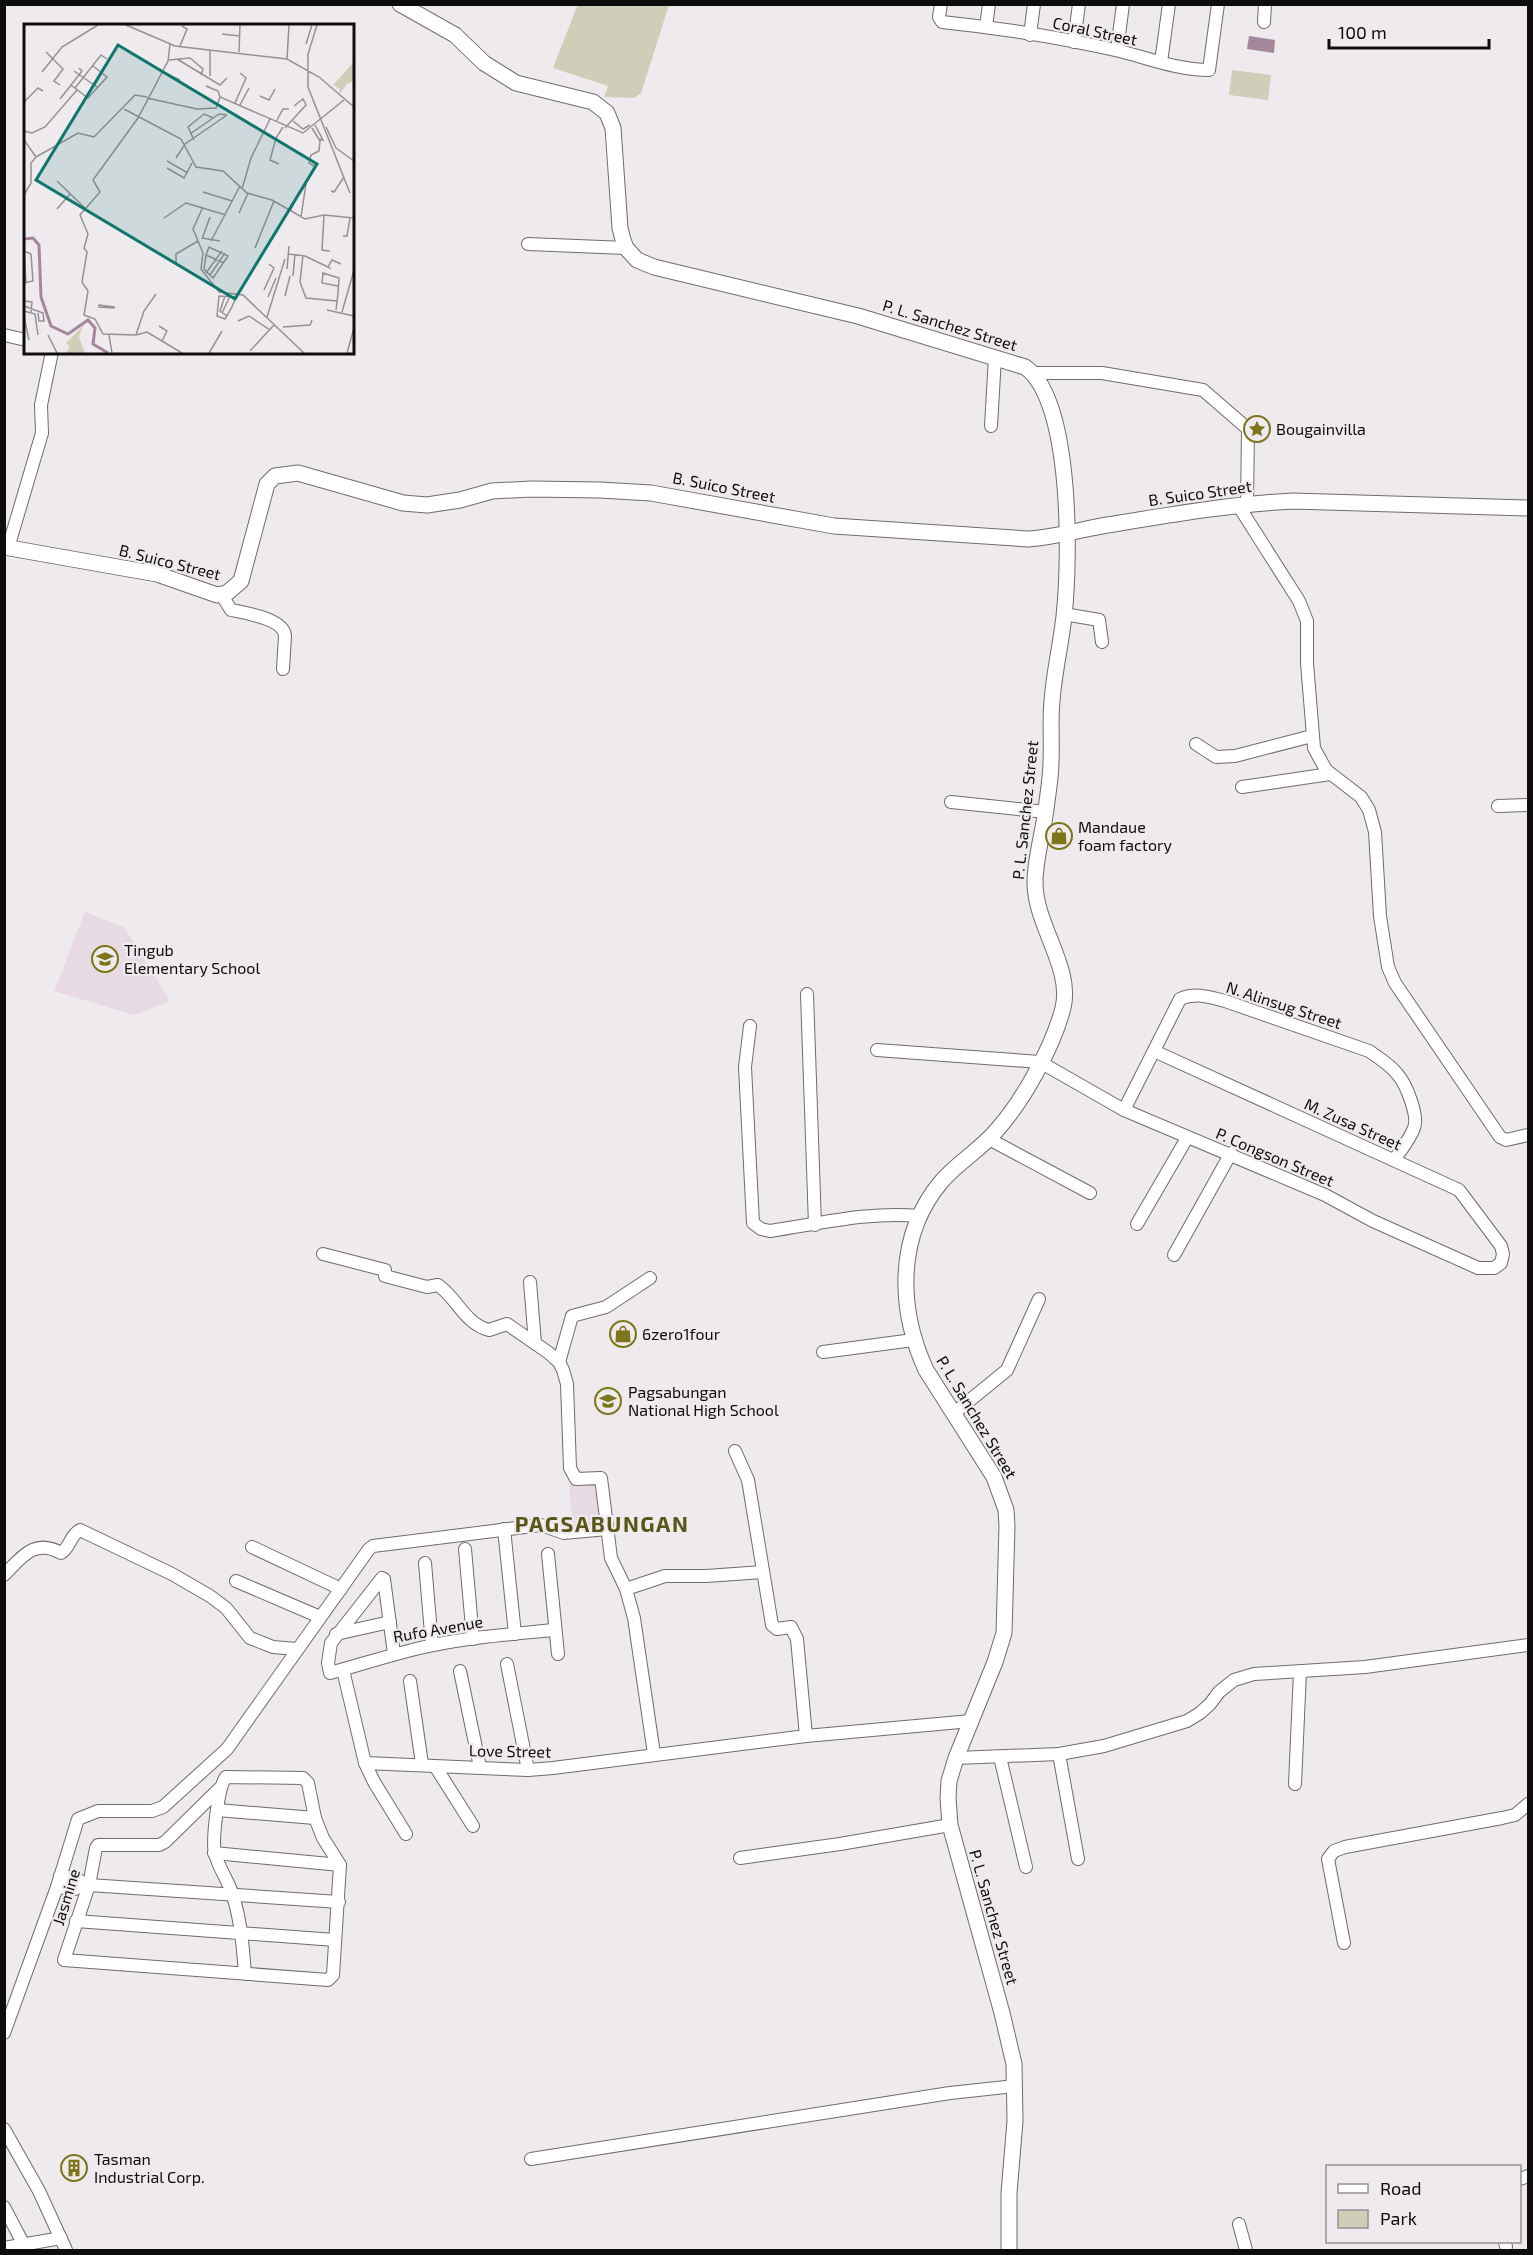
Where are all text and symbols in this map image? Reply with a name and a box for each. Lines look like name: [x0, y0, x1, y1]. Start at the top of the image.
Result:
street label: Coral Street: [1051, 12, 1139, 49]
scale bar: [1329, 12, 1490, 50]
text: 100 m: [1338, 21, 1387, 43]
inset map: [24, 24, 354, 354]
street label: P. L. Sanchez Street: [881, 295, 1020, 354]
place icon: Bougainvilla: [1242, 414, 1272, 444]
place label: Bougainvilla: [1276, 419, 1366, 438]
street label: B. Suico Street: [671, 467, 777, 506]
street label: B. Suico Street: [1147, 476, 1253, 509]
street label: B. Suico Street: [117, 540, 223, 583]
street label: P. L. Sanchez Street: [1008, 739, 1041, 880]
place label: Mandaue foam factory: [1078, 817, 1172, 854]
shop icon: Mandaue foam factory: [1044, 821, 1074, 851]
place label: Tingub Elementary School: [124, 940, 260, 977]
school or university icon: Tingub Elementary School: [90, 944, 120, 974]
street label: N. Alinsug Street: [1224, 977, 1344, 1032]
street label: M. Zusa Street: [1302, 1094, 1405, 1153]
street label: P. Congson Street: [1213, 1123, 1337, 1190]
shop icon: 6zero1four: [608, 1319, 638, 1349]
place label: 6zero1four: [642, 1324, 721, 1343]
street label: P. L. Sanchez Street: [933, 1352, 1022, 1482]
place label: Pagsabungan National High School: [628, 1382, 779, 1419]
school or university icon: Pagsabungan National High School: [593, 1386, 623, 1416]
district label: PAGSABUNGAN: [515, 1510, 689, 1536]
street label: Rufo Avenue: [392, 1611, 484, 1646]
street label: Love Street: [469, 1740, 551, 1761]
street label: P. L. Sanchez Street: [966, 1847, 1023, 1987]
street label: Jasmine: [48, 1866, 83, 1927]
place label: Tasman Industrial Corp.: [94, 2149, 205, 2186]
building icon: Tasman Industrial Corp.: [59, 2153, 89, 2183]
legend: [1326, 2165, 1521, 2243]
text: Road: [1380, 2177, 1421, 2199]
text: Park: [1380, 2207, 1417, 2229]

